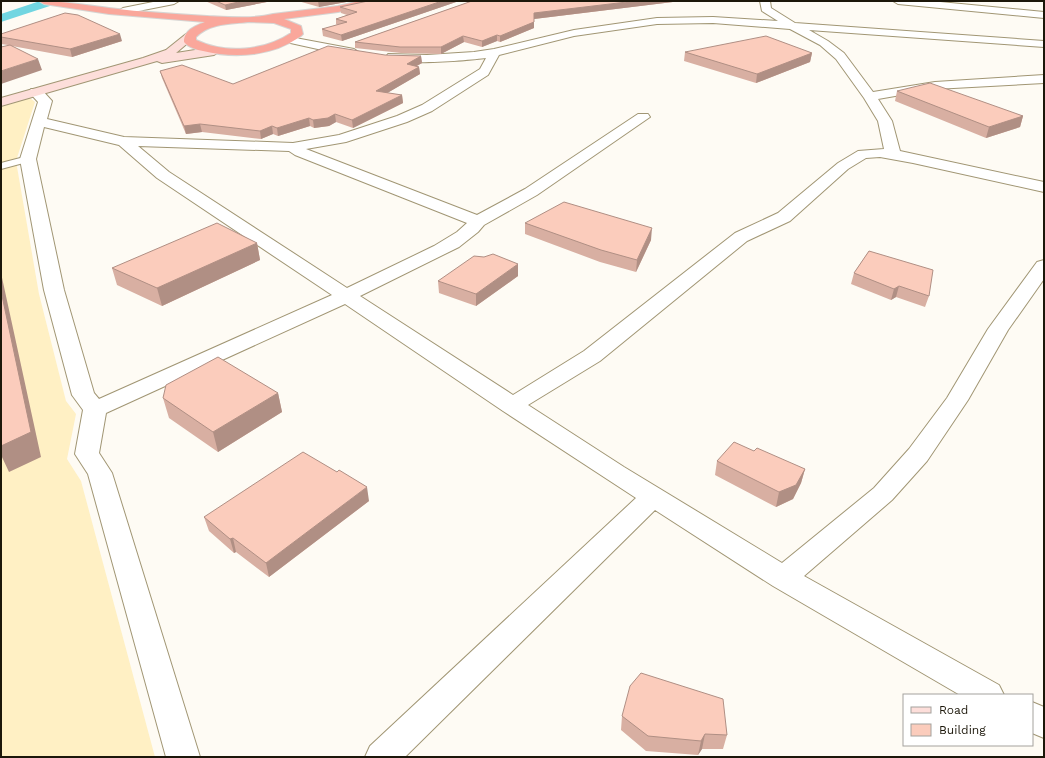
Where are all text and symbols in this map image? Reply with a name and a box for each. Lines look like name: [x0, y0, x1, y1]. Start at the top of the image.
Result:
legend: [903, 694, 1033, 746]
text: Road: [939, 703, 968, 717]
text: Building: [939, 723, 986, 737]

